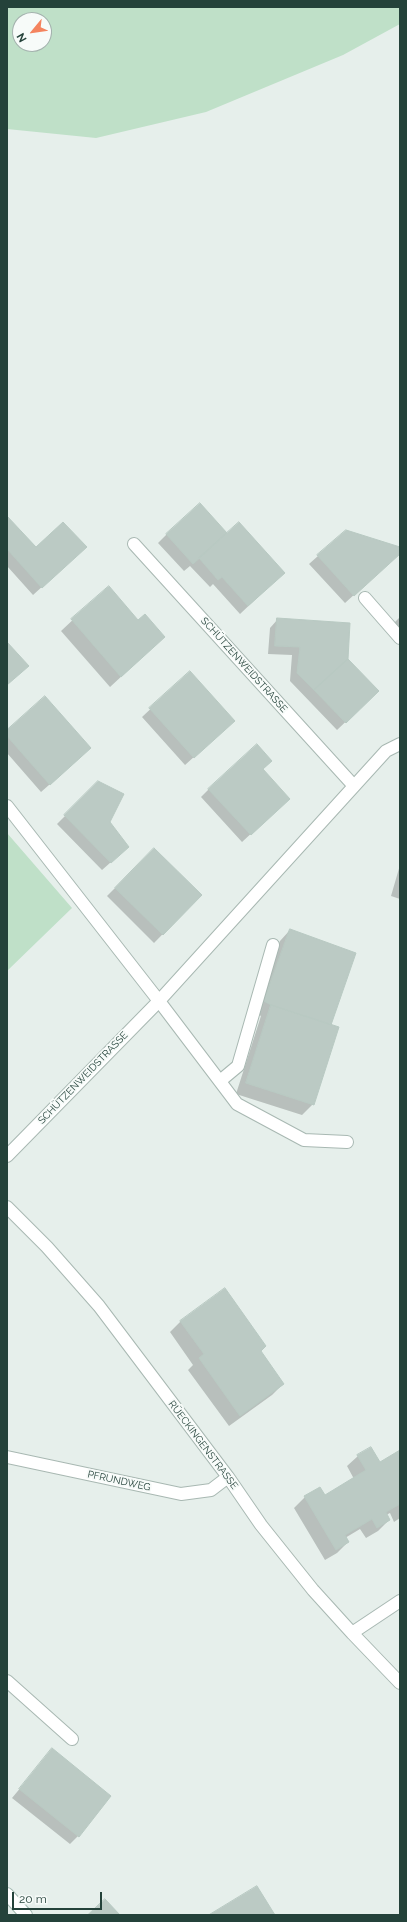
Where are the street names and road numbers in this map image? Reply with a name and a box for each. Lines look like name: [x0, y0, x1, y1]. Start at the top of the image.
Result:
street label: SCHÜTZENWEIDSTRASSE: [198, 615, 290, 715]
street label: SCHÜTZENWEIDSTRASSE: [36, 1029, 130, 1127]
street label: RÜECKINGENSTRASSE: [166, 1398, 240, 1492]
street label: PFRUNDWEG: [86, 1468, 152, 1494]

